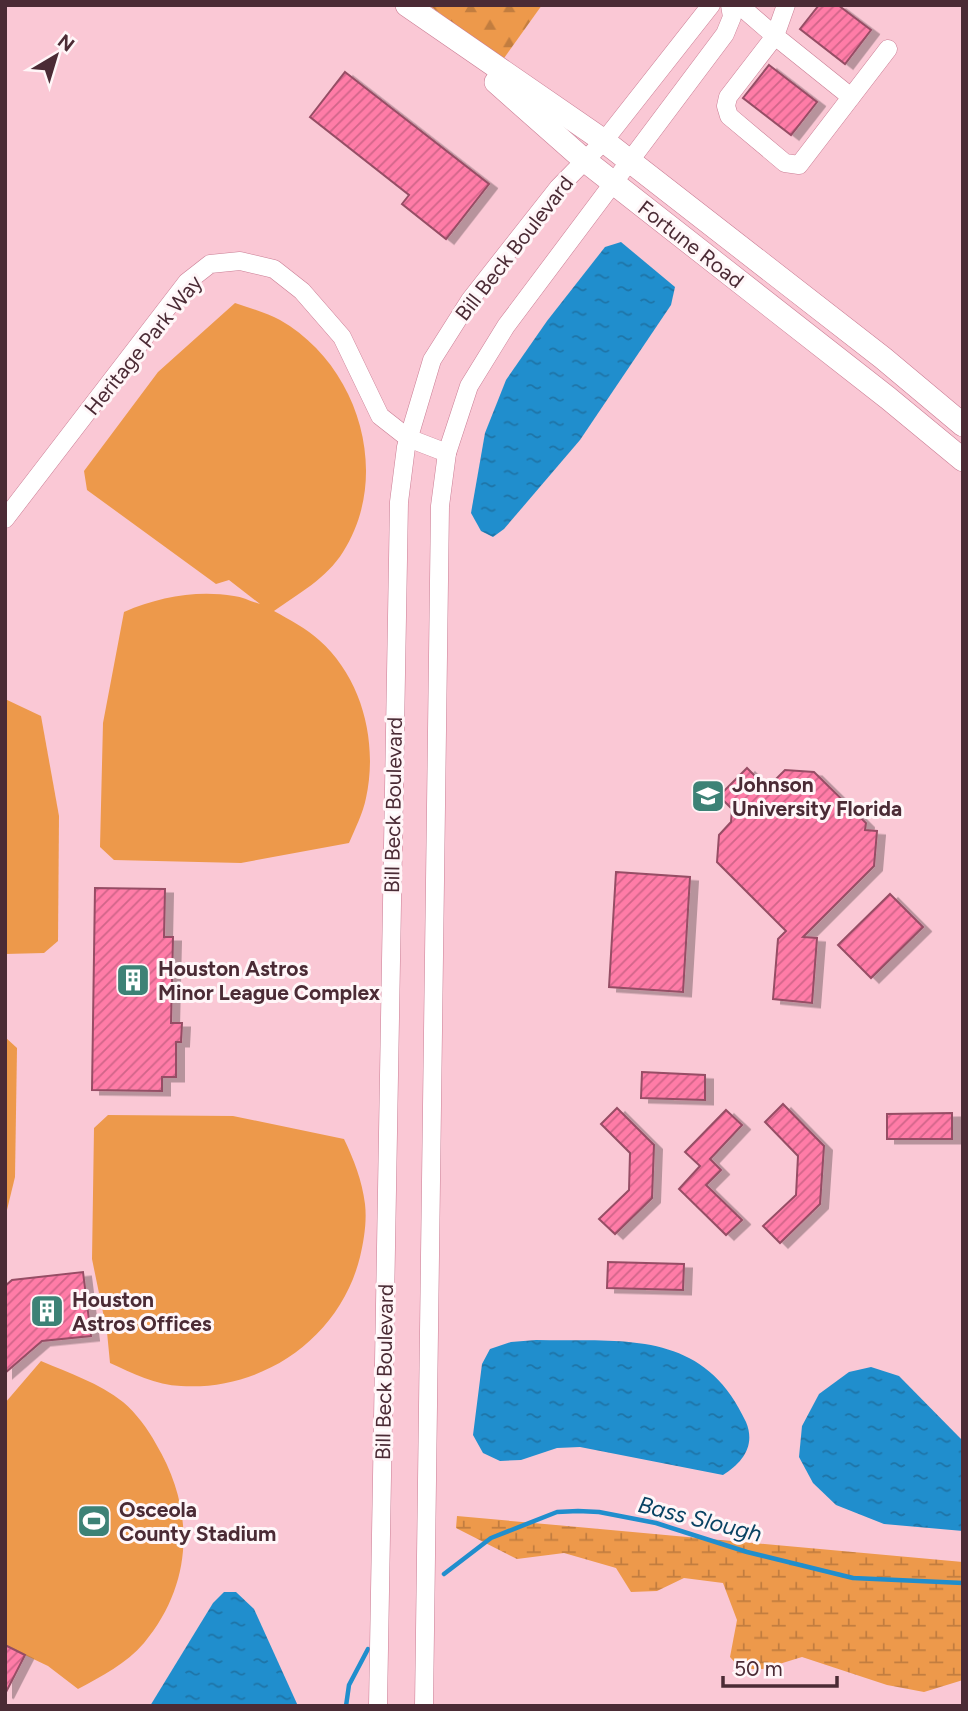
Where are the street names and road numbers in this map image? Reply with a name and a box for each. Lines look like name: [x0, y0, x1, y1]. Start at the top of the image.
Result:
street label: Bill Beck Boulevard: [450, 171, 578, 325]
street label: Fortune Road: [633, 195, 749, 293]
street label: Heritage Park Way: [79, 270, 207, 420]
street label: Bill Beck Boulevard: [379, 717, 407, 893]
street label: Bill Beck Boulevard: [370, 1284, 398, 1460]

